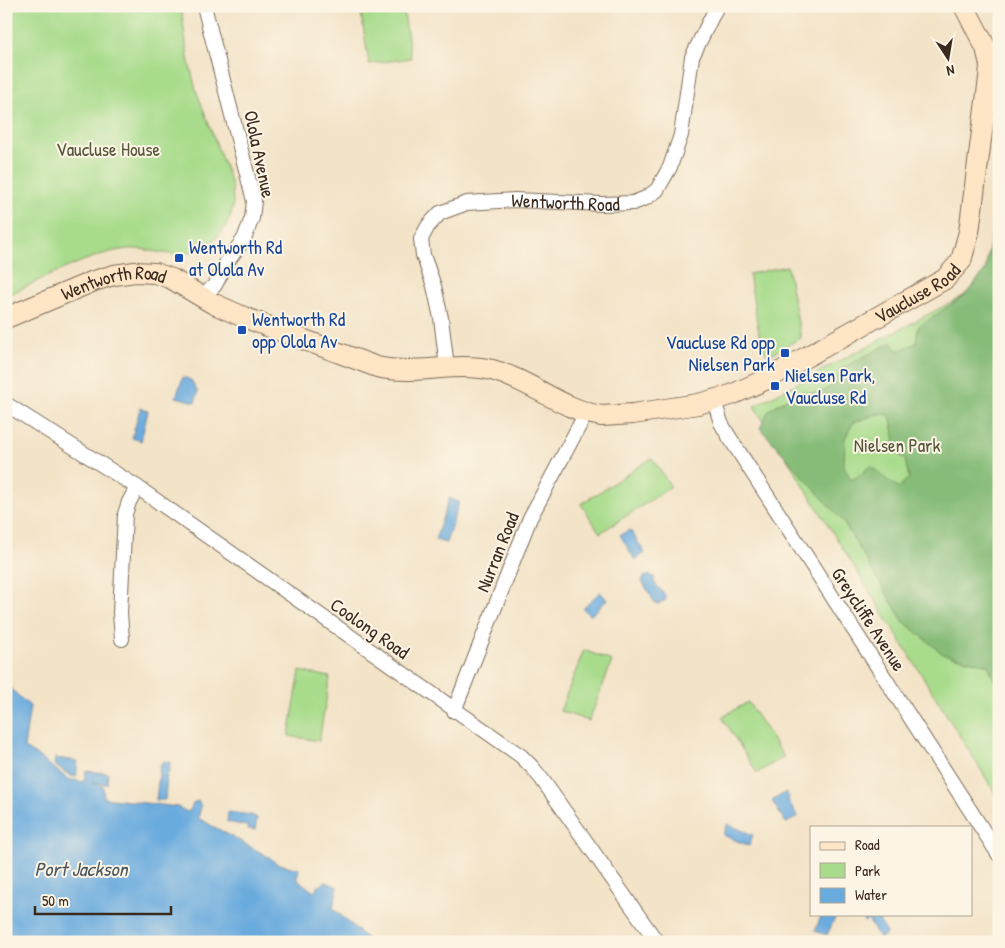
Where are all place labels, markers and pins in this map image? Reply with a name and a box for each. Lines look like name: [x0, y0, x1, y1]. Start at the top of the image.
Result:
place label: Wentworth Rd at Olola Av: [189, 234, 283, 282]
marker: Wentworth Rd at Olola Av: [173, 252, 185, 264]
place label: Wentworth Rd opp Olola Av: [252, 306, 346, 354]
marker: Wentworth Rd opp Olola Av: [236, 324, 248, 336]
place label: Vaucluse Rd opp Nielsen Park: [666, 329, 775, 377]
marker: Vaucluse Rd opp Nielsen Park: [779, 347, 791, 359]
place label: Nielsen Park, Vaucluse Rd: [785, 362, 875, 410]
marker: Nielsen Park, Vaucluse Rd: [769, 380, 781, 392]

